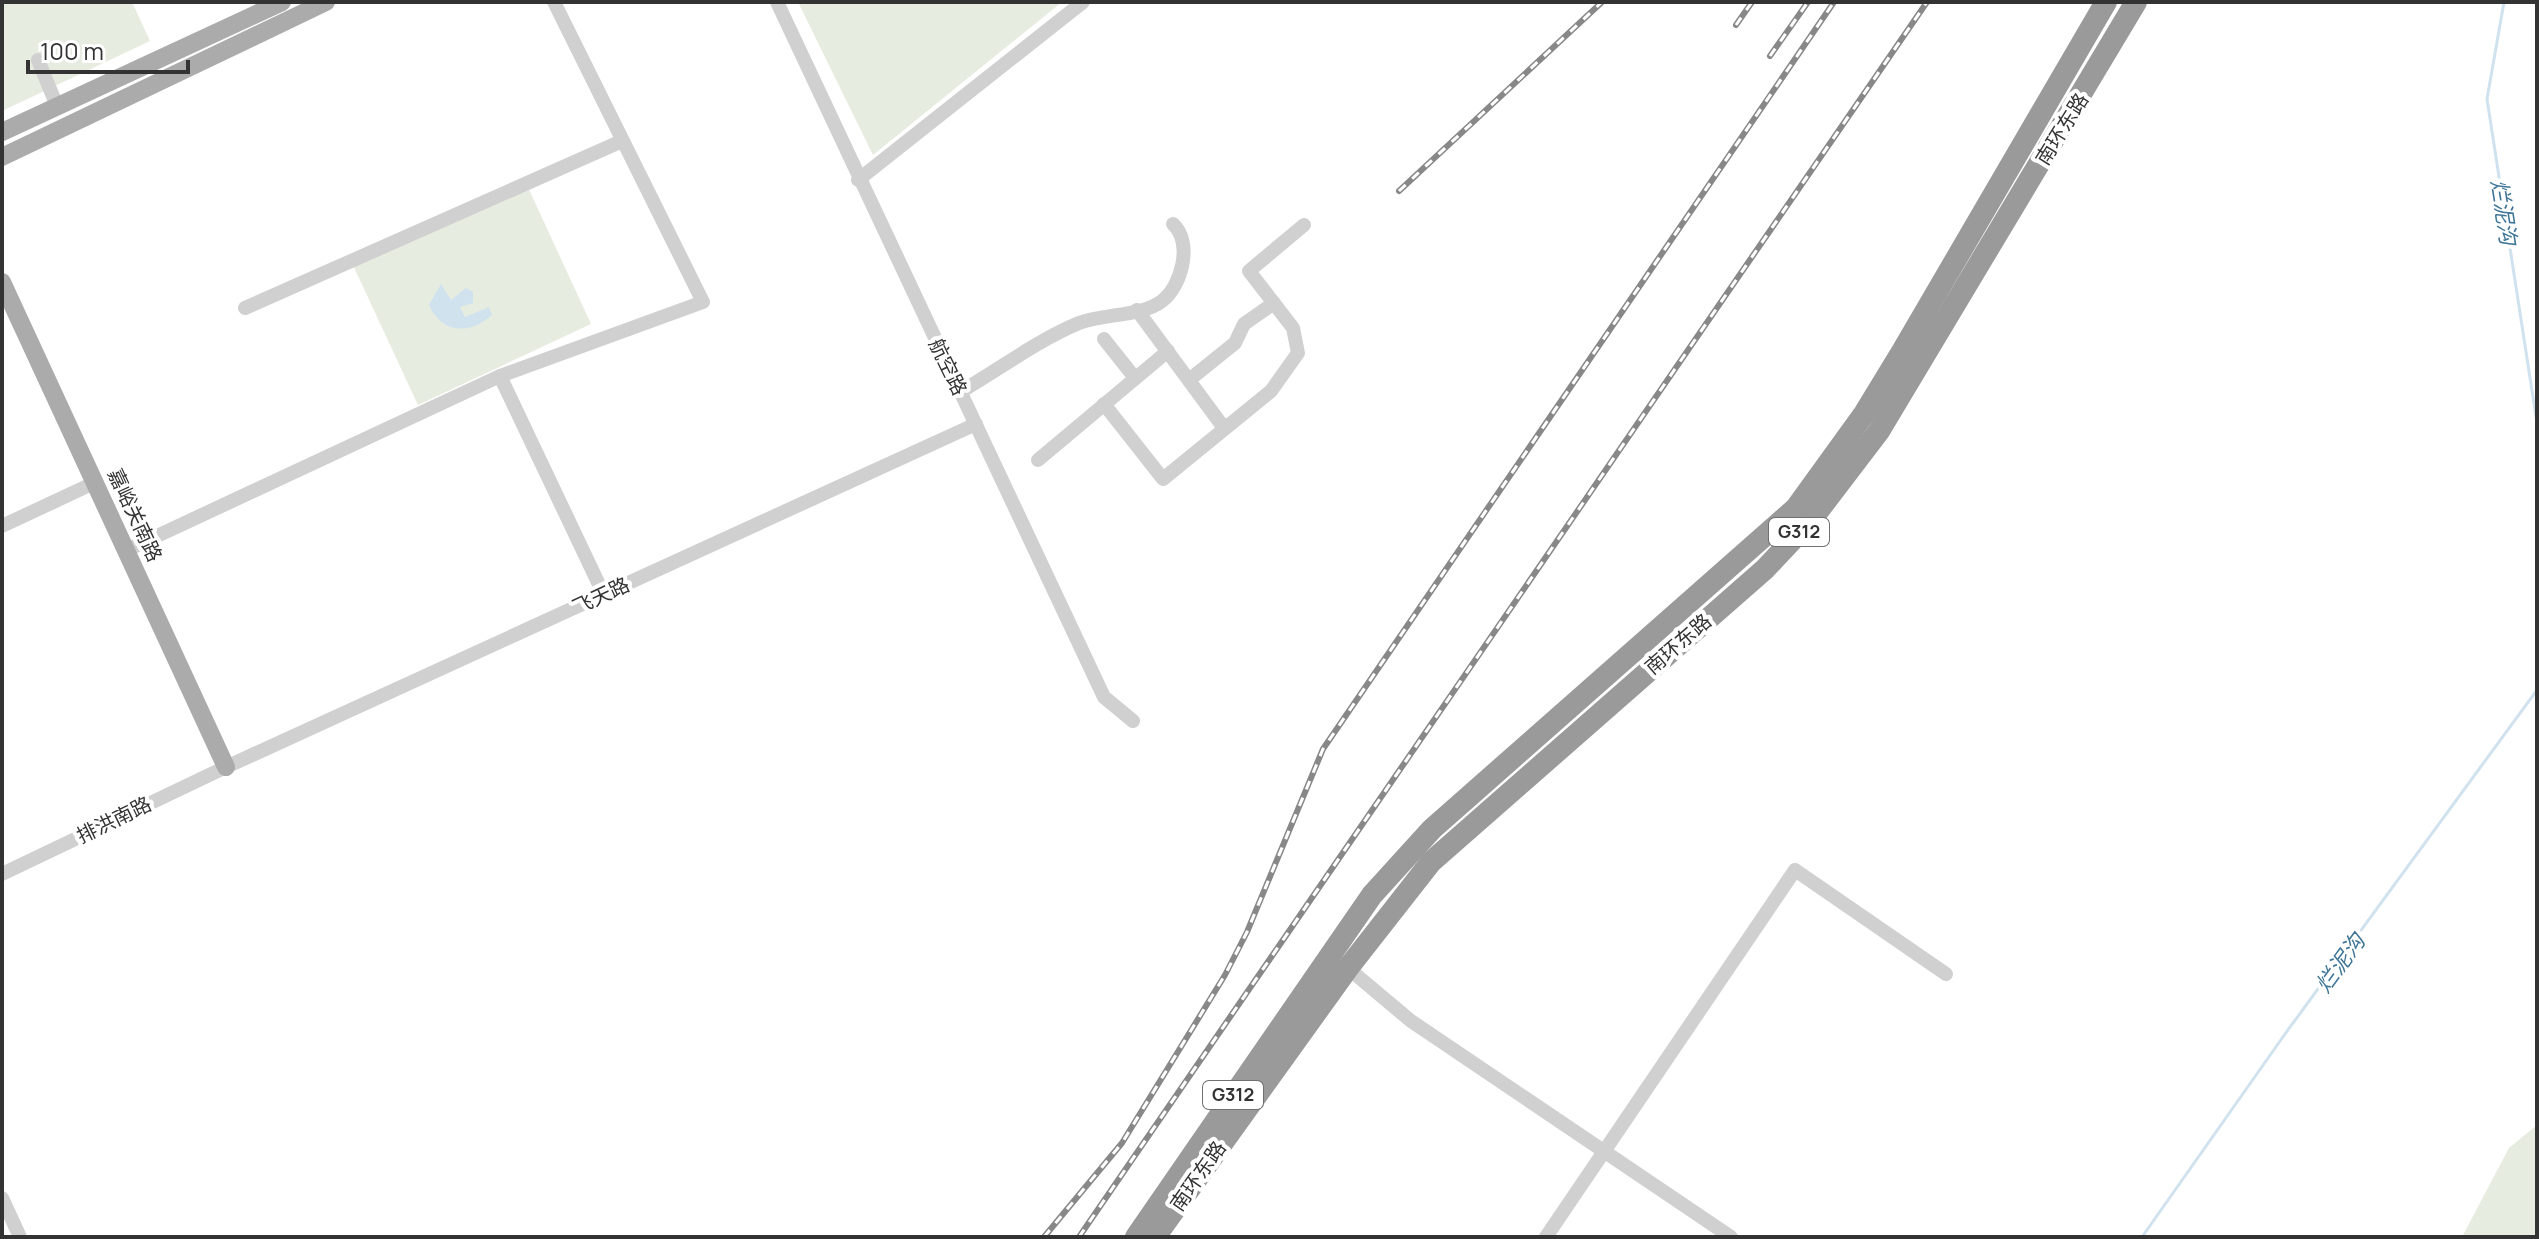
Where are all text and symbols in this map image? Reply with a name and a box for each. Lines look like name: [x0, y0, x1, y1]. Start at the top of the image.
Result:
scale bar: [28, 24, 188, 74]
text: 100 m: [40, 34, 104, 67]
street label: 南环东路: [2029, 88, 2094, 170]
water label: 烂泥沟: [2484, 177, 2524, 249]
street label: 航空路: [923, 334, 974, 400]
street label: 嘉峪关南路: [102, 464, 169, 566]
road number: G312: [1769, 518, 1829, 546]
street label: 飞天路: [568, 571, 634, 620]
street label: 南环东路: [1639, 607, 1717, 680]
street label: 排洪南路: [72, 790, 156, 849]
water label: 烂泥沟: [2308, 926, 2373, 999]
road number: G312: [1203, 1081, 1263, 1109]
street label: 南环东路: [1164, 1135, 1232, 1216]

